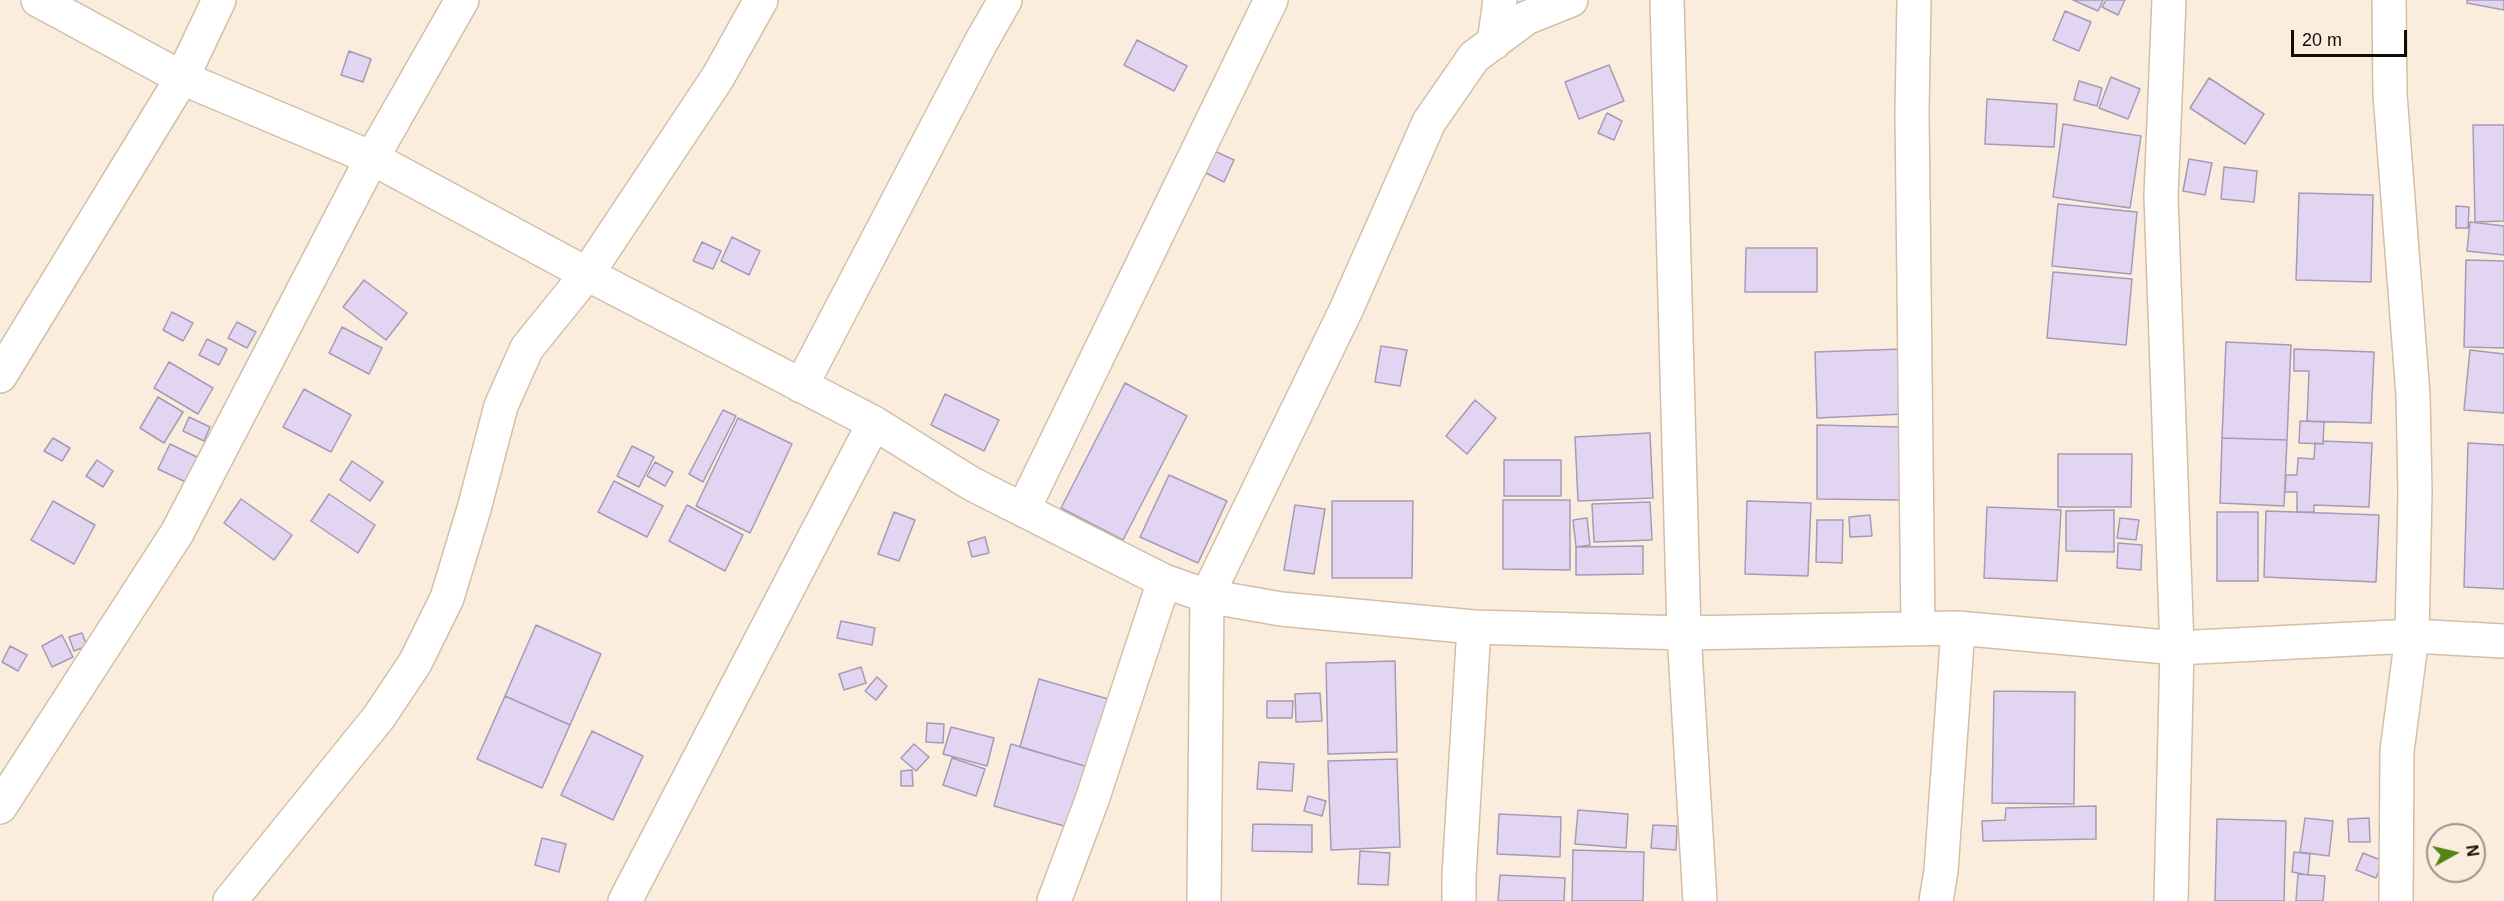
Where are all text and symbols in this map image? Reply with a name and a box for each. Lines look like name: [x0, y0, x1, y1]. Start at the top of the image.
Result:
scale bar: [2294, 18, 2410, 56]
text: 20 m: [2302, 30, 2342, 50]
north arrow: [2426, 823, 2486, 883]
text: N: [2463, 844, 2482, 858]

